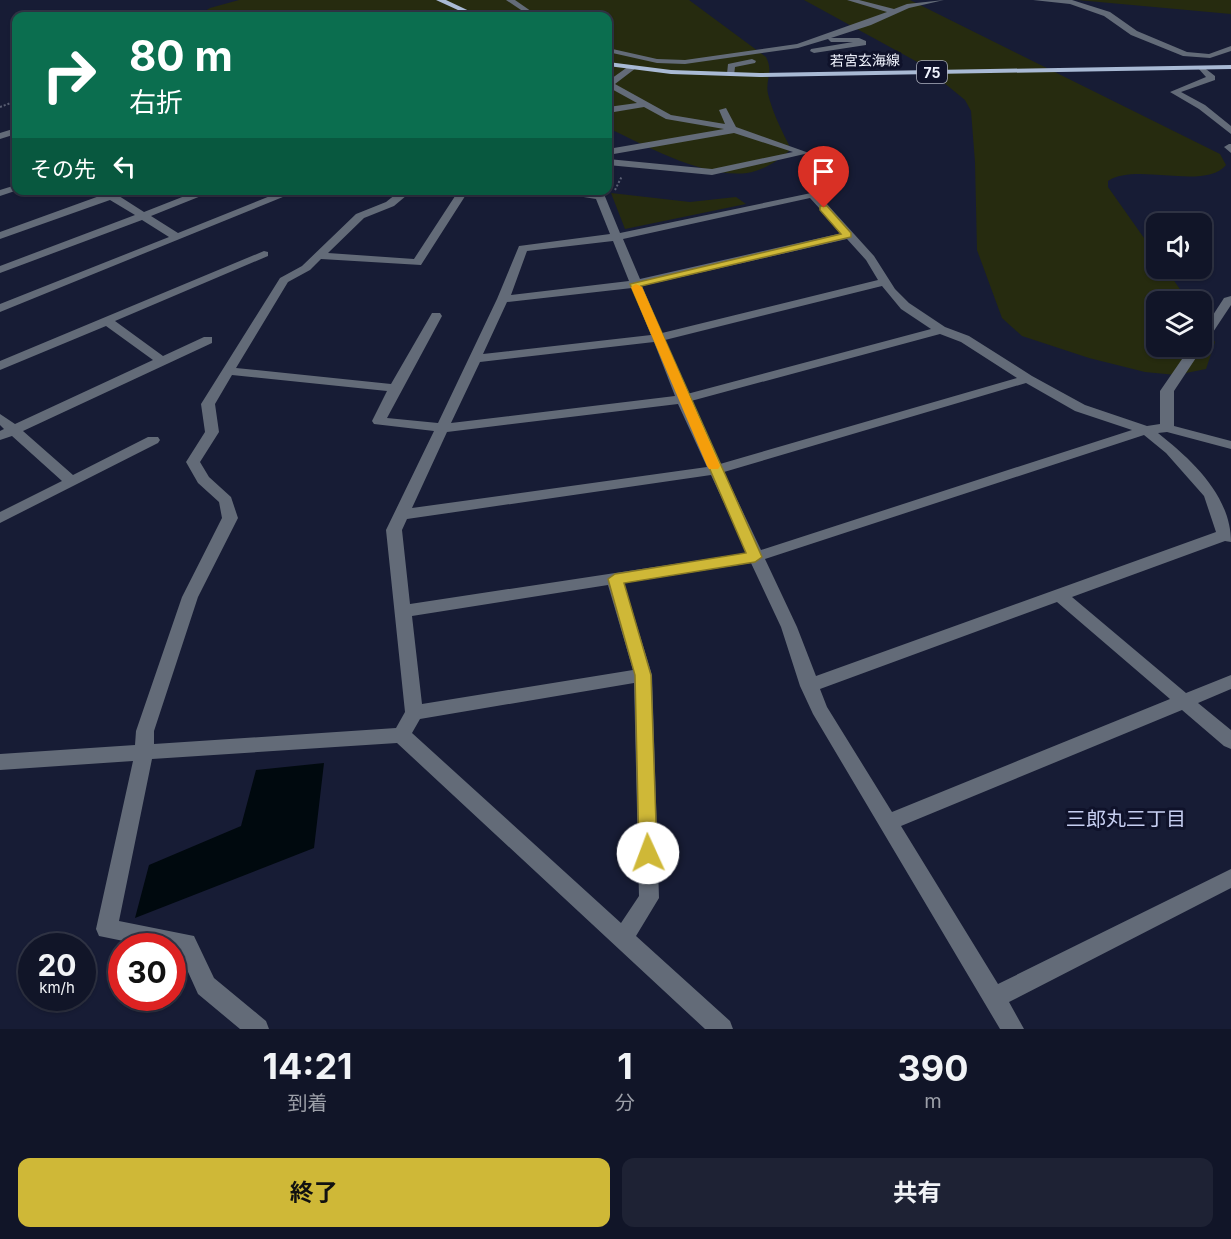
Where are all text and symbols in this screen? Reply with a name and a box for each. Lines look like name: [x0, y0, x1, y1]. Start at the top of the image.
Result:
text: 80 m: [129, 30, 233, 81]
icon: right: [30, 36, 108, 114]
street label: 若宮玄海線: [830, 51, 900, 69]
road number: 75: [917, 61, 947, 83]
text: 右折: [129, 86, 183, 119]
pin: [798, 146, 849, 208]
icon: left: [108, 150, 141, 183]
icon: arrive: [807, 155, 840, 188]
text: その先: [30, 156, 96, 182]
map controls: [1146, 213, 1212, 357]
button: sound: [1146, 213, 1212, 279]
button: layers: [1146, 291, 1212, 357]
district label: 三郎丸三丁目: [1066, 807, 1186, 831]
position arrow: [616, 821, 680, 885]
speed limit sign: 30: [108, 933, 186, 1011]
text: 20: [37, 947, 77, 983]
text: km/h: [39, 978, 75, 997]
text: 14:21: [263, 1044, 353, 1088]
text: 1: [617, 1044, 633, 1088]
text: 390: [898, 1046, 969, 1090]
text: m: [924, 1089, 942, 1113]
text: 到着: [288, 1091, 328, 1115]
text: 分: [615, 1091, 635, 1115]
button: 終了: [18, 1158, 610, 1227]
button: 共有: [622, 1158, 1213, 1227]

